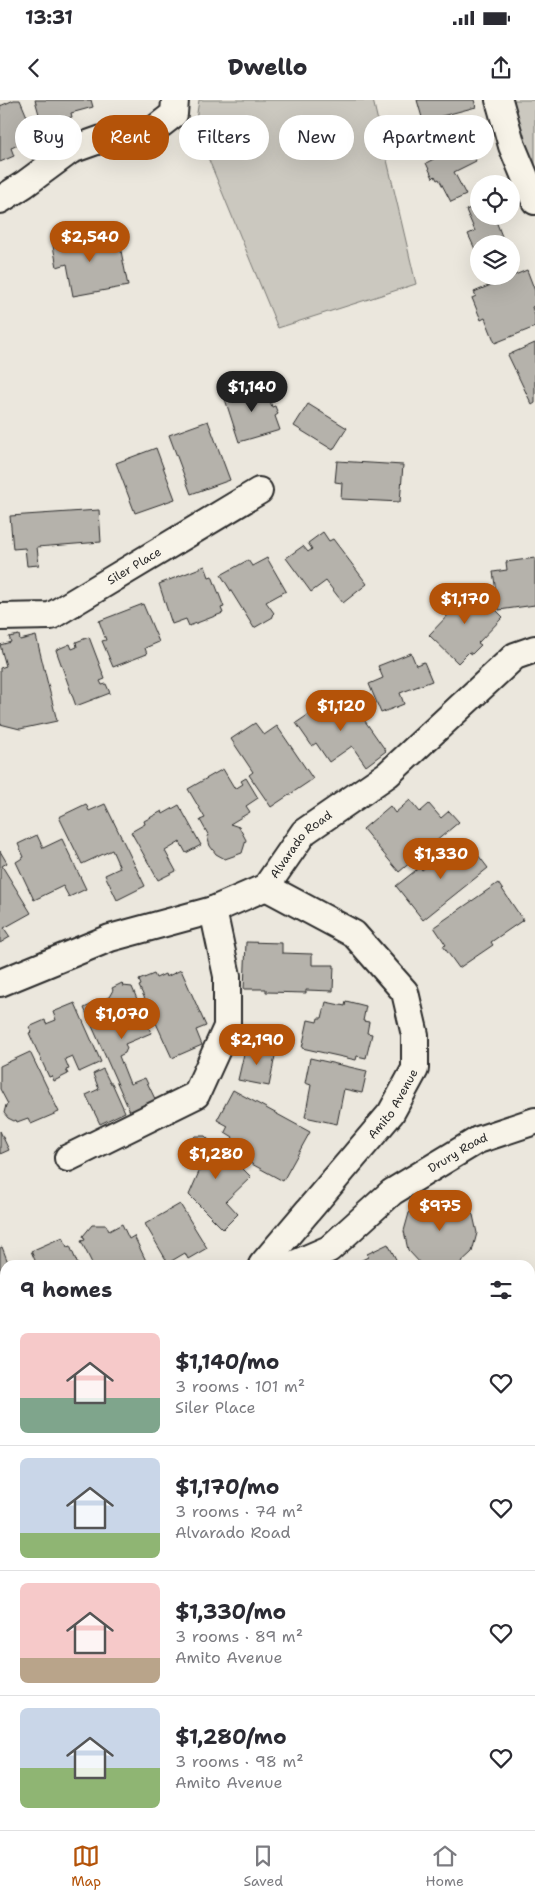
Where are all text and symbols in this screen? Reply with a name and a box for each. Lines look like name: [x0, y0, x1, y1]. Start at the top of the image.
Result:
text: 13:31: [25, 5, 73, 30]
text: Dwello: [228, 53, 307, 82]
icon: back: [20, 54, 48, 82]
icon: share: [487, 54, 515, 82]
chip: Buy: [15, 115, 82, 160]
chip: Rent: [92, 115, 169, 160]
chip: Filters: [179, 115, 269, 160]
chip: New: [279, 115, 354, 160]
chip: Apartment: [364, 115, 494, 160]
map controls: [470, 175, 520, 285]
button: locate: [470, 175, 520, 225]
pin: $2,540: [49, 220, 131, 263]
text: $2,540: [61, 226, 119, 247]
button: layers: [470, 235, 520, 285]
pin: $1,140: [211, 370, 293, 413]
text: $1,140: [227, 376, 277, 397]
street label: Siler Place: [104, 543, 164, 588]
pin: $1,170: [424, 582, 506, 625]
text: $1,170: [440, 588, 490, 609]
pin: $1,120: [300, 690, 382, 732]
text: $1,120: [317, 695, 365, 716]
street label: Alvarado Road: [266, 807, 335, 881]
pin: $1,330: [400, 838, 482, 880]
text: $1,330: [414, 843, 468, 864]
pin: $1,070: [81, 998, 163, 1040]
text: $1,070: [95, 1003, 149, 1024]
pin: $2,190: [216, 1024, 298, 1066]
text: $2,190: [230, 1029, 284, 1050]
street label: Amito Avenue: [364, 1066, 422, 1142]
street label: Drury Road: [425, 1129, 490, 1176]
pin: $1,280: [175, 1138, 257, 1180]
text: $1,280: [189, 1143, 243, 1164]
pin: $975: [410, 1190, 470, 1232]
text: $975: [419, 1195, 461, 1216]
text: 9 homes: [20, 1276, 112, 1304]
icon: filters: [487, 1276, 515, 1304]
text: $1,140/mo: [175, 1348, 279, 1376]
icon: home: [60, 1353, 120, 1413]
icon: heart: [487, 1369, 515, 1397]
text: 3 rooms · 101 m²: [175, 1376, 305, 1397]
text: Siler Place: [175, 1397, 256, 1418]
text: $1,170/mo: [175, 1473, 280, 1501]
icon: home: [60, 1478, 120, 1538]
icon: heart: [487, 1494, 515, 1522]
text: 3 rooms · 74 m²: [175, 1501, 303, 1522]
text: Alvarado Road: [175, 1522, 291, 1543]
text: $1,330/mo: [175, 1598, 286, 1626]
icon: home: [60, 1603, 120, 1663]
icon: heart: [487, 1619, 515, 1647]
text: 3 rooms · 89 m²: [175, 1626, 303, 1647]
text: Amito Avenue: [175, 1647, 283, 1668]
text: $1,280/mo: [175, 1723, 287, 1751]
icon: home: [60, 1728, 120, 1788]
icon: heart: [487, 1744, 515, 1772]
text: 3 rooms · 98 m²: [175, 1751, 304, 1772]
text: Amito Avenue: [175, 1772, 283, 1793]
tab: Map: [71, 1842, 101, 1890]
tab: Saved: [243, 1842, 283, 1890]
tab: Home: [425, 1842, 464, 1890]

